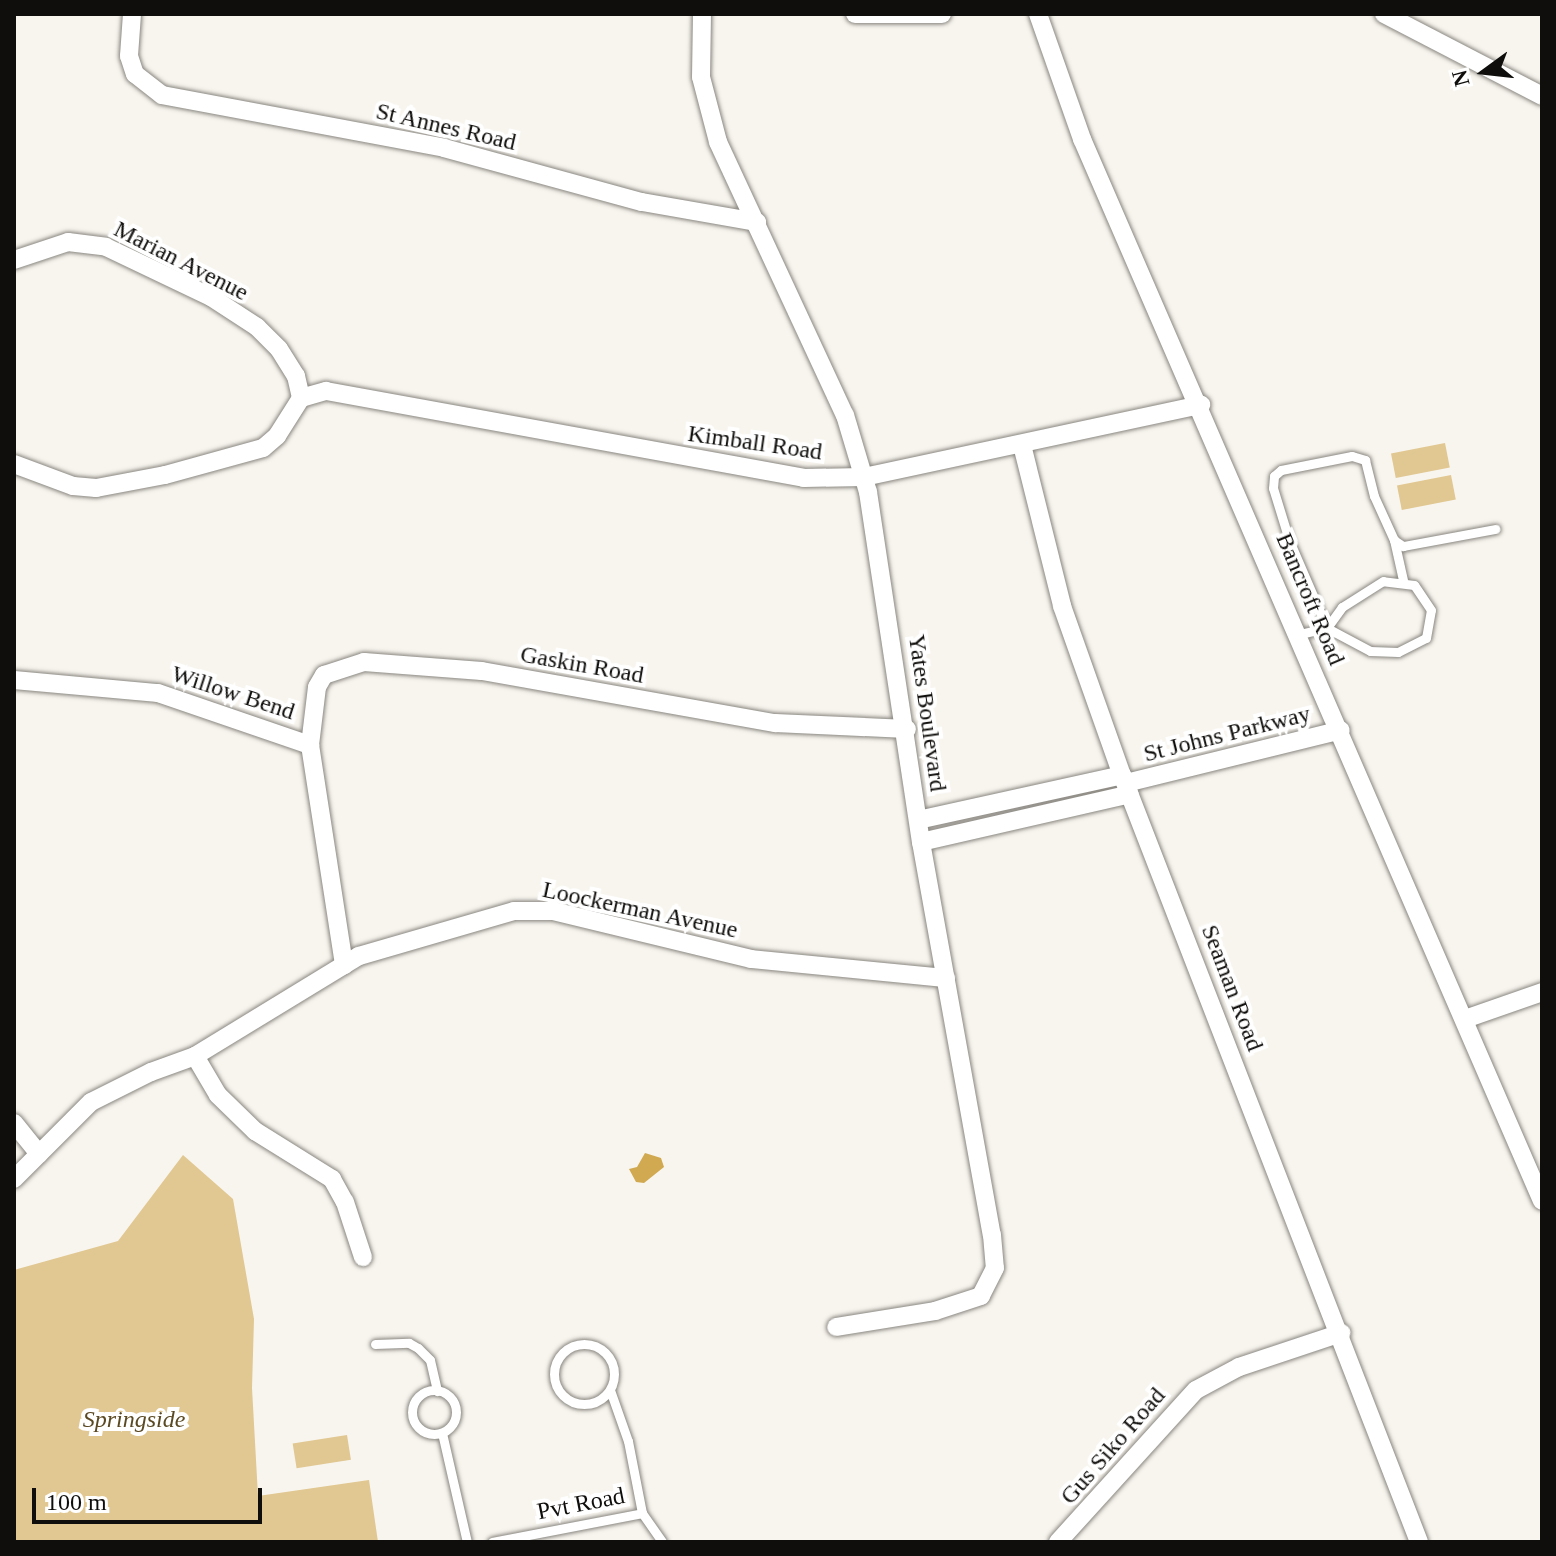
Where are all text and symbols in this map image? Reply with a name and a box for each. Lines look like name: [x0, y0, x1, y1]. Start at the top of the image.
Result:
north arrow: [1444, 32, 1524, 112]
text: N: [1446, 67, 1474, 89]
street label: St Annes Road: [373, 97, 519, 157]
street label: Marian Avenue: [108, 215, 254, 307]
street label: Kimball Road: [686, 419, 824, 467]
street label: Bancroft Road: [1269, 529, 1351, 669]
street label: Yates Boulevard: [902, 633, 952, 793]
street label: Gaskin Road: [518, 640, 646, 690]
street label: Willow Bend: [168, 660, 298, 726]
street label: St Johns Parkway: [1141, 699, 1313, 769]
street label: Loockerman Avenue: [539, 875, 741, 945]
street label: Seaman Road: [1195, 921, 1269, 1055]
street label: Gus Siko Road: [1054, 1382, 1172, 1510]
park label: Springside: [83, 1406, 185, 1434]
scale bar: [36, 1472, 266, 1522]
street label: Pvt Road: [535, 1481, 627, 1527]
text: 100 m: [46, 1489, 107, 1515]

